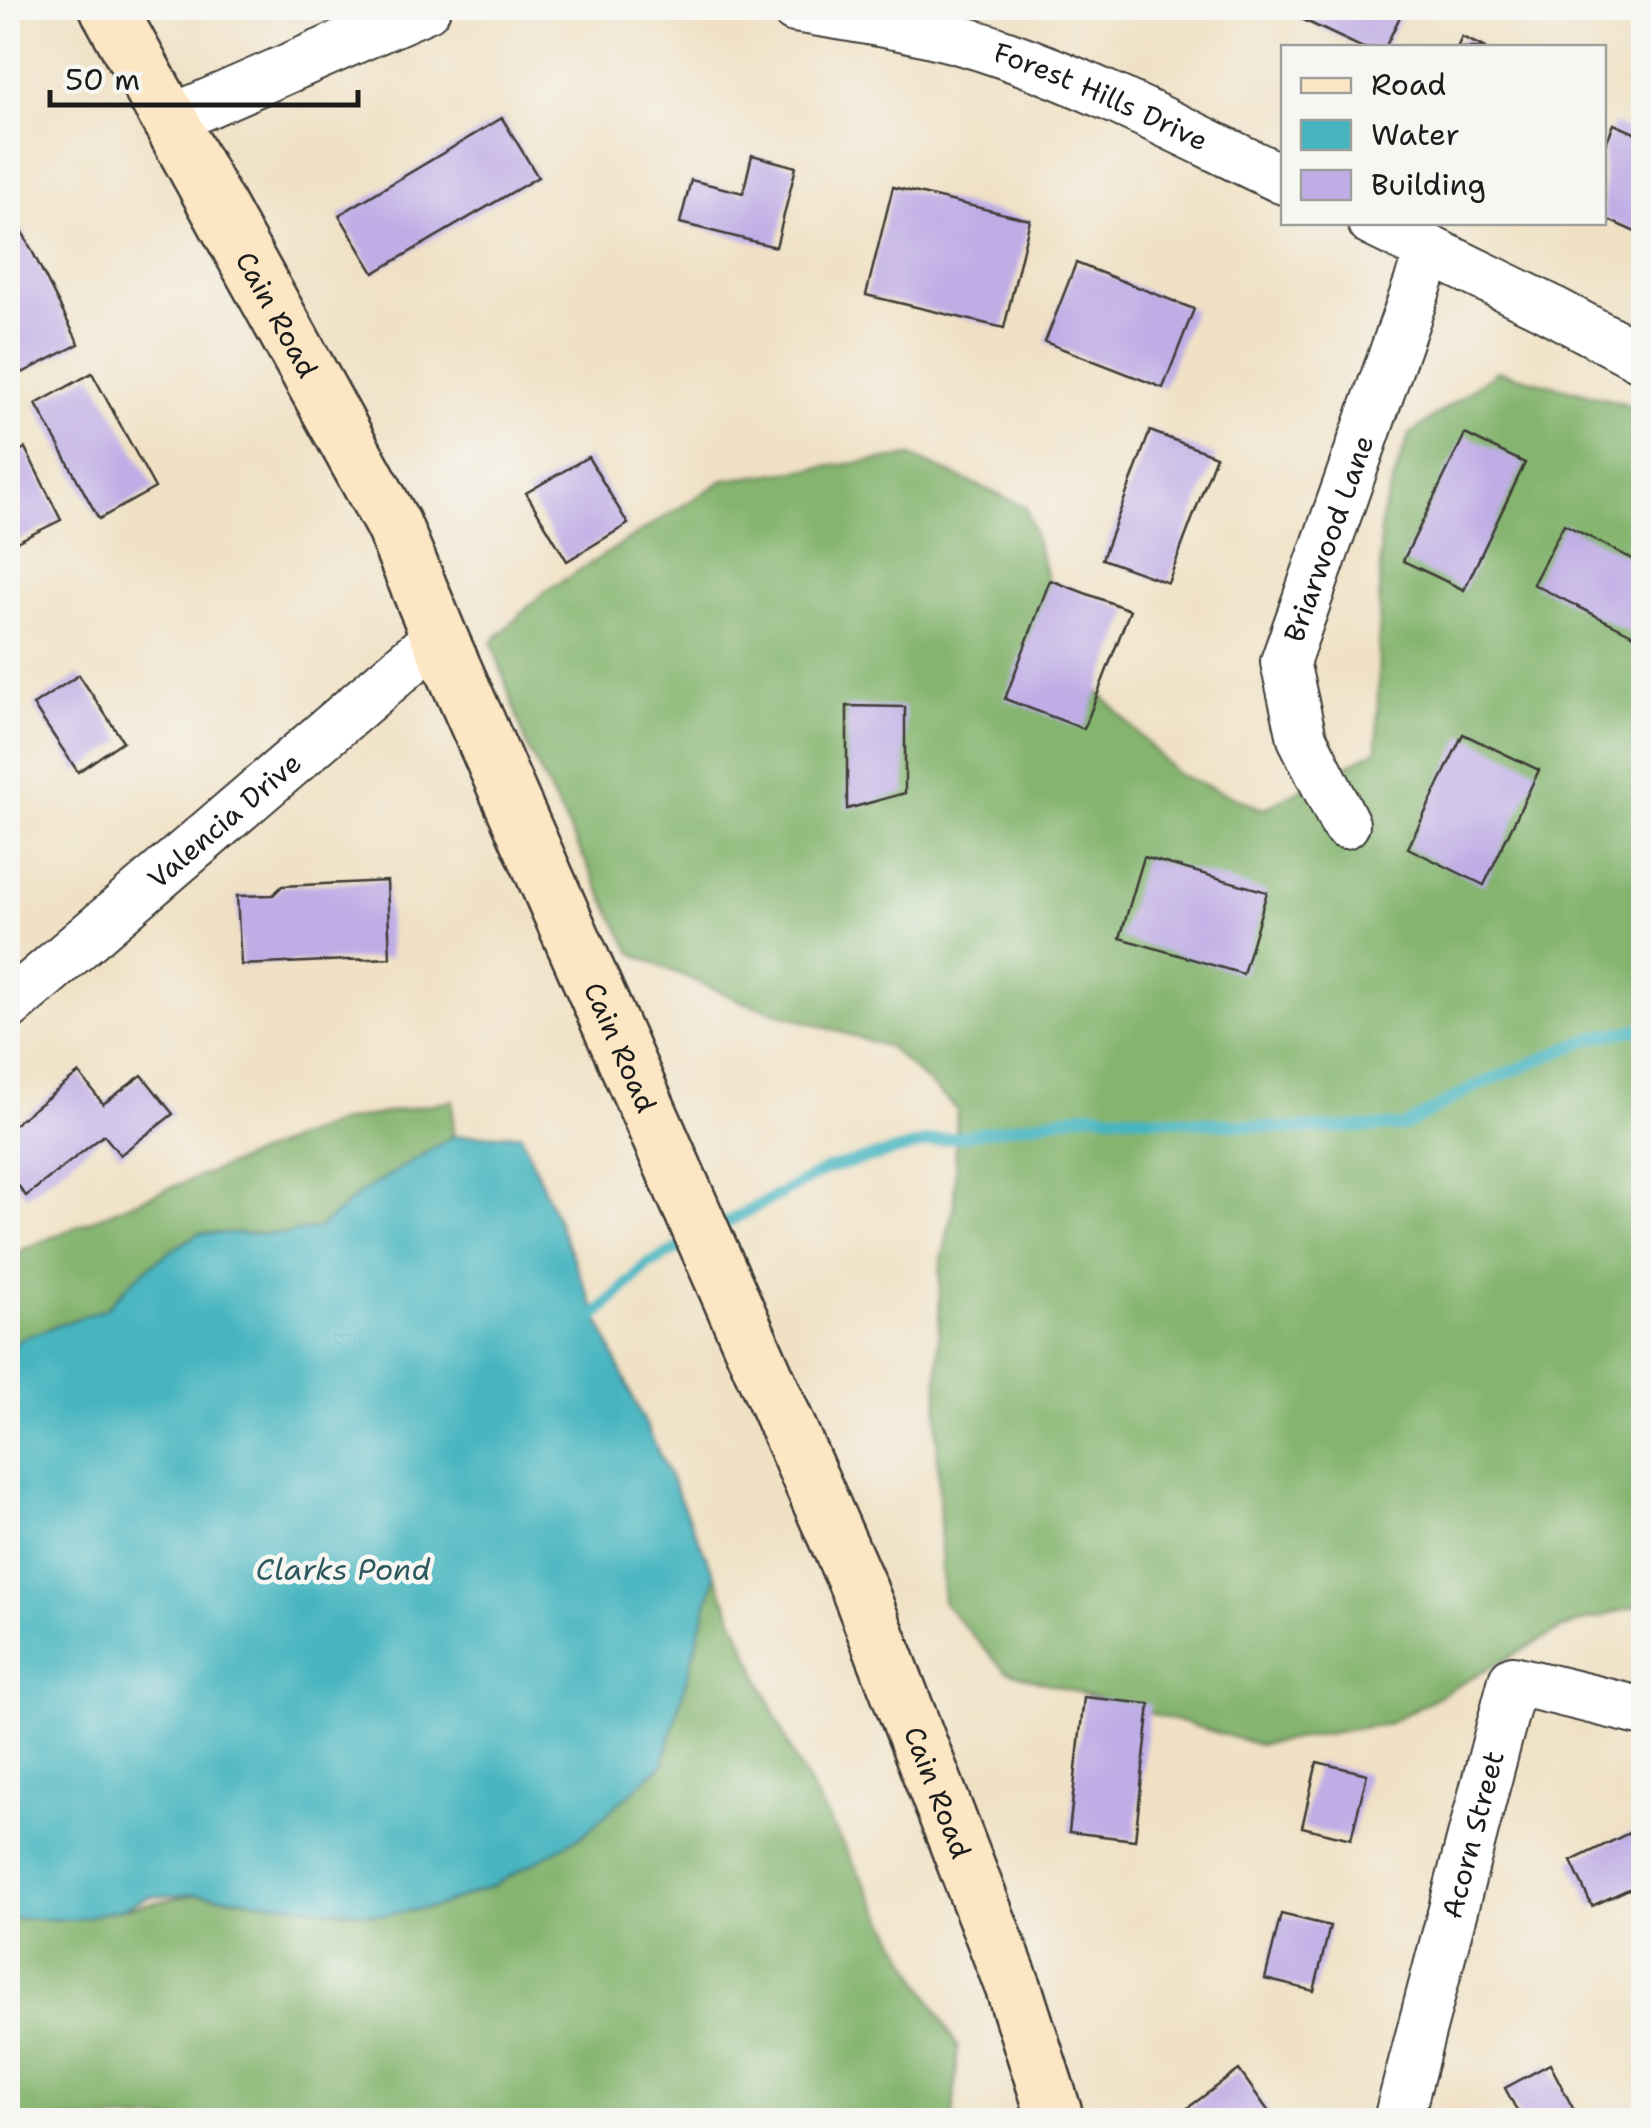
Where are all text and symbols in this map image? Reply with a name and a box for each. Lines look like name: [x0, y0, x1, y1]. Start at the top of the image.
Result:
street label: Forest Hills Drive: [989, 33, 1214, 159]
scale bar: [50, 45, 358, 107]
legend: [1281, 45, 1606, 225]
text: 50 m: [65, 59, 140, 100]
text: Road: [1371, 64, 1446, 105]
text: Water: [1371, 114, 1460, 155]
text: Building: [1371, 164, 1486, 205]
street label: Cain Road: [227, 245, 327, 384]
street label: Briarwood Lane: [1275, 430, 1382, 647]
street label: Valencia Drive: [139, 744, 309, 897]
street label: Cain Road: [575, 976, 666, 1118]
water label: Clarks Pond: [255, 1549, 431, 1590]
street label: Cain Road: [895, 1721, 981, 1864]
street label: Acorn Street: [1432, 1747, 1513, 1923]

